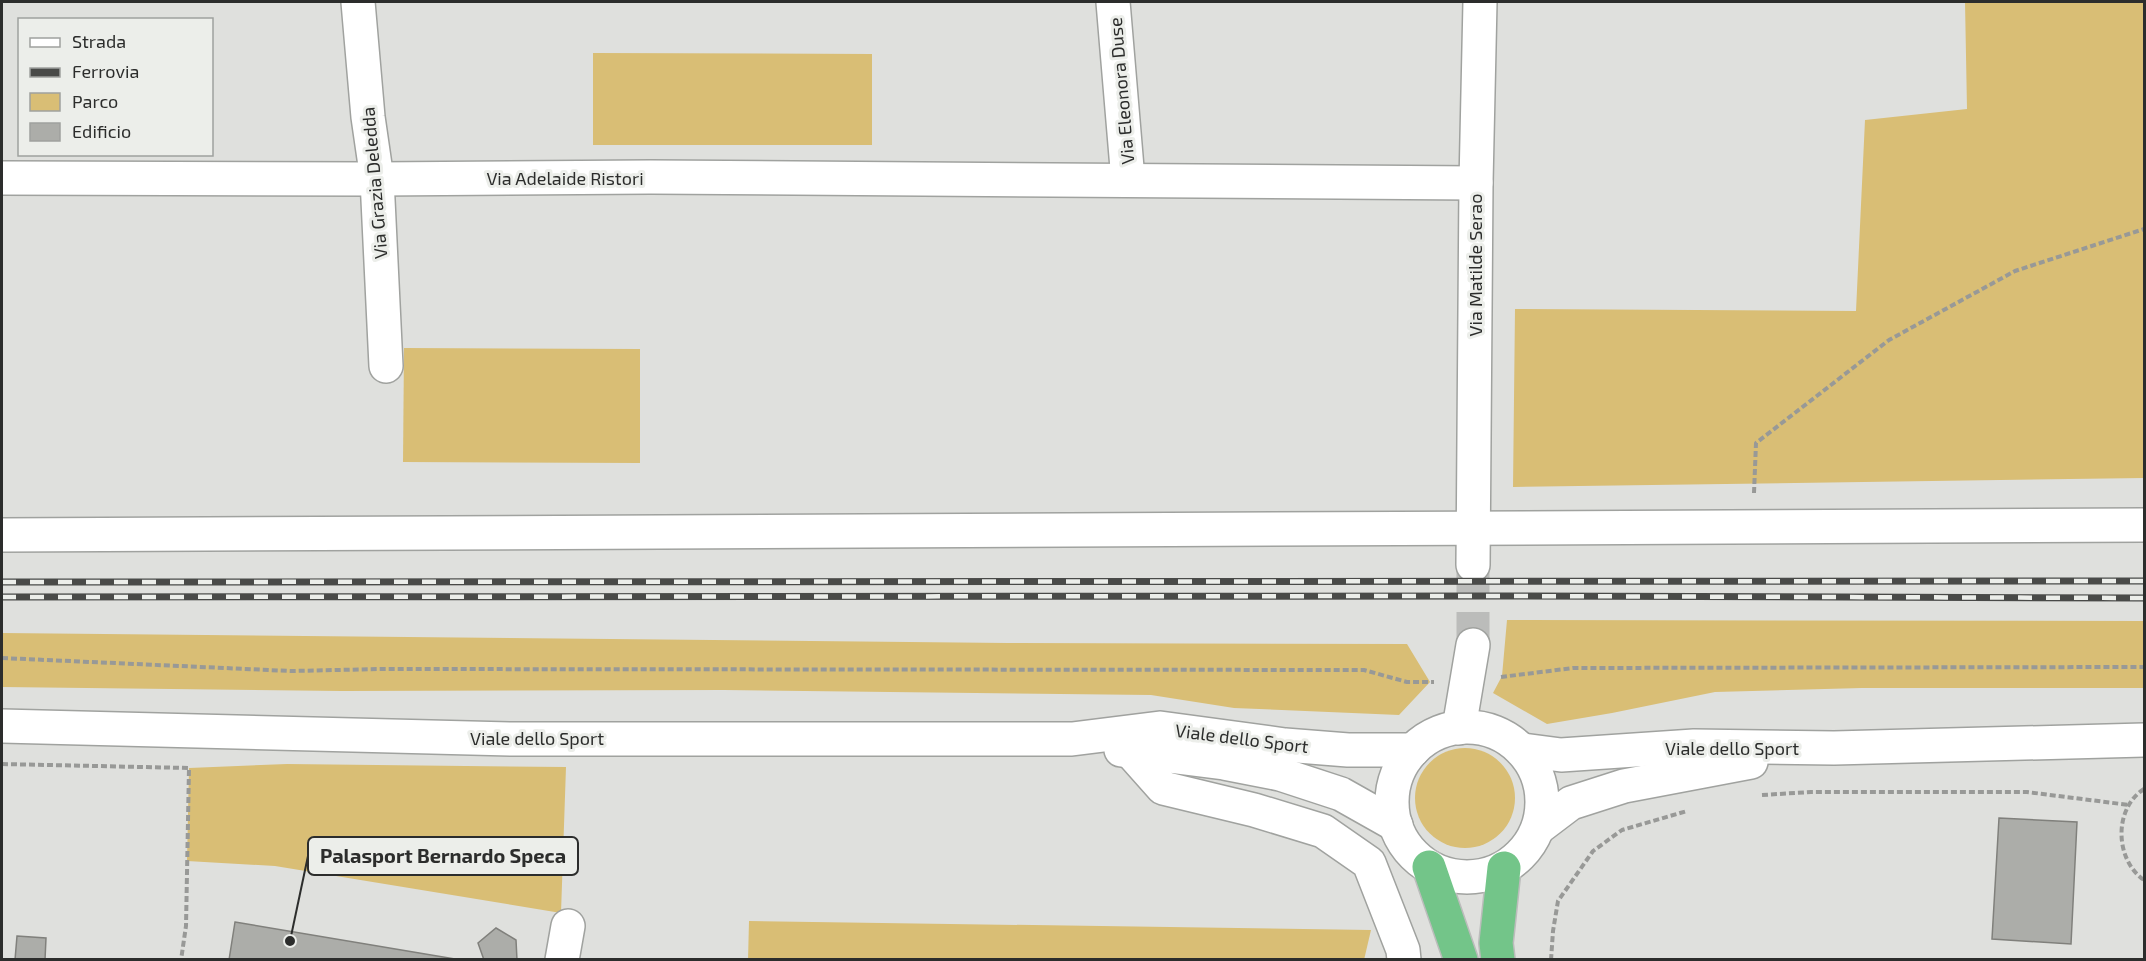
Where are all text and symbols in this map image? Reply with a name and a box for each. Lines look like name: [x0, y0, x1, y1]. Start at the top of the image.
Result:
street label: Via Eleonora Duse: [1104, 17, 1138, 165]
legend: [18, 18, 213, 156]
text: Strada: [72, 30, 126, 52]
text: Ferrovia: [72, 60, 139, 82]
text: Parco: [72, 90, 118, 112]
street label: Via Grazia Deledda: [356, 106, 392, 260]
text: Edificio: [72, 120, 131, 142]
street label: Via Adelaide Ristori: [486, 167, 644, 189]
street label: Via Matilde Serao: [1464, 194, 1486, 336]
street label: Viale dello Sport: [1174, 719, 1310, 757]
street label: Viale dello Sport: [470, 727, 604, 749]
street label: Viale dello Sport: [1665, 737, 1799, 759]
callout: Palasport Bernardo Speca: [308, 837, 578, 875]
text: Palasport Bernardo Speca: [320, 843, 566, 867]

